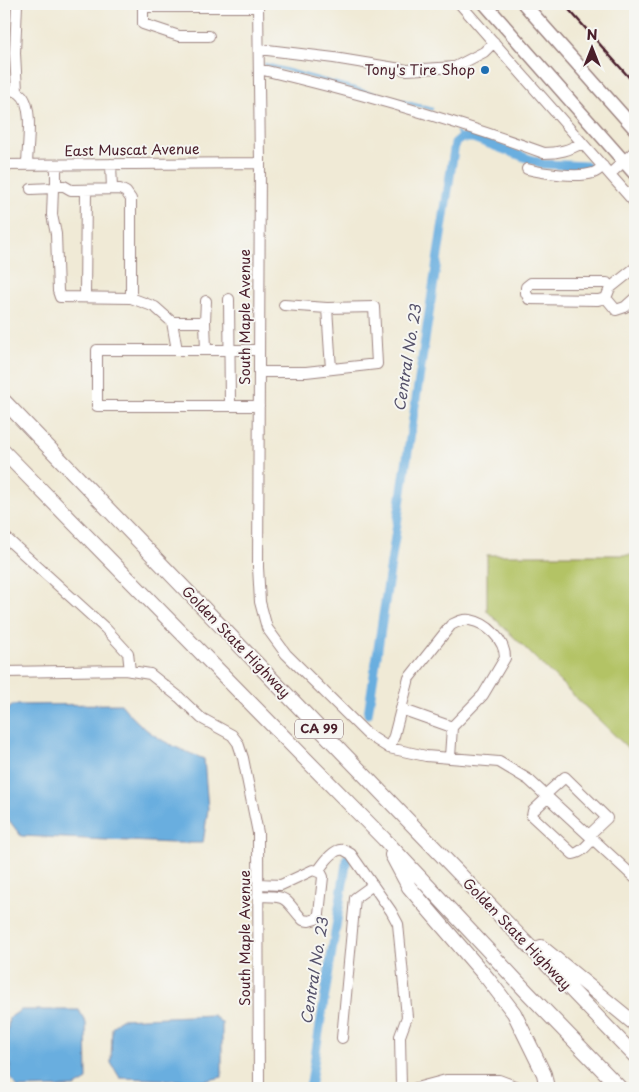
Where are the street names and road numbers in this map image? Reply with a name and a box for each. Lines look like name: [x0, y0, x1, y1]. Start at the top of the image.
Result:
street label: East Muscat Avenue: [64, 138, 200, 161]
street label: South Maple Avenue: [234, 249, 255, 385]
street label: Golden State Highway: [177, 581, 296, 702]
road number: CA 99: [295, 720, 343, 739]
street label: South Maple Avenue: [234, 870, 255, 1006]
street label: Golden State Highway: [458, 873, 577, 994]

